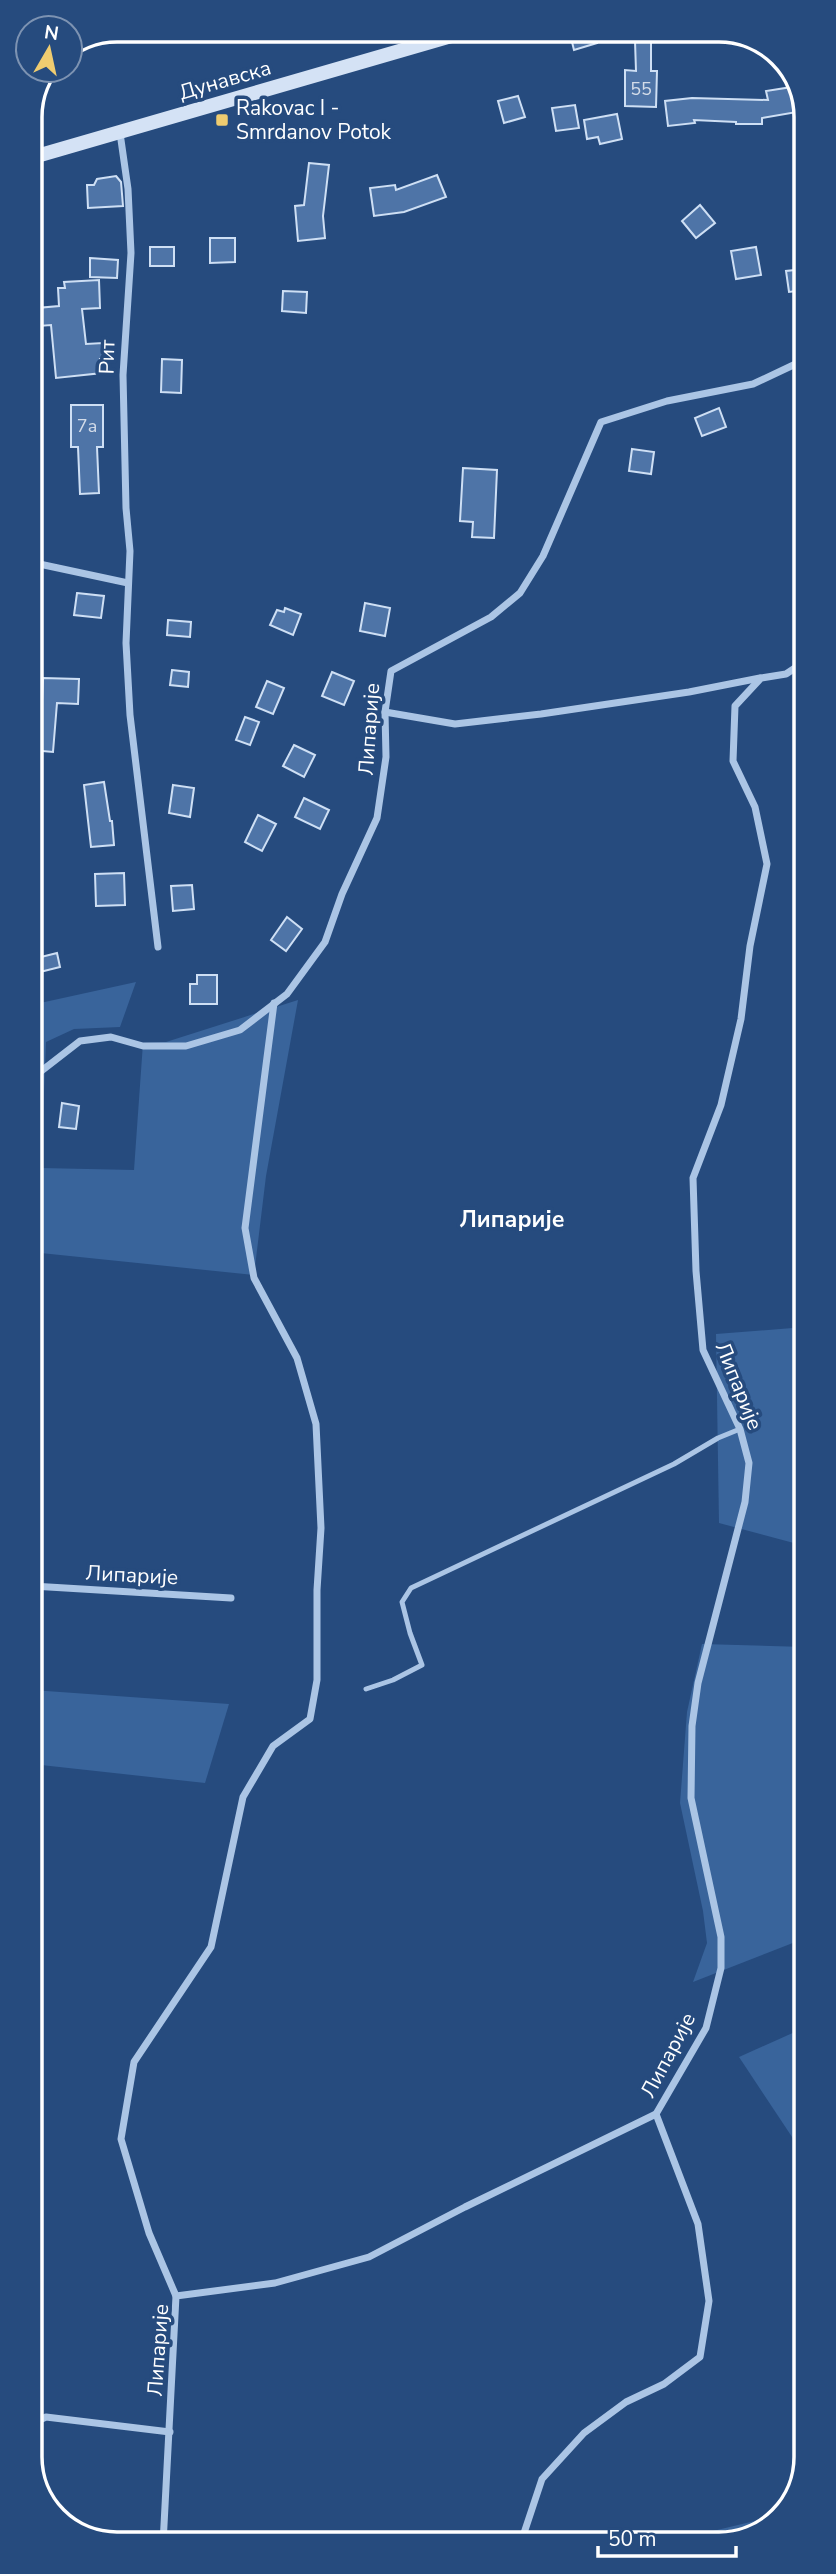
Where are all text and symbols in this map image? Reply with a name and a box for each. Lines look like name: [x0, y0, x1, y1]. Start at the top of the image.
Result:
north arrow: [14, 14, 84, 84]
text: N: [42, 19, 61, 47]
street label: Дунавска: [176, 54, 274, 106]
house number: 55: [630, 77, 652, 101]
place label: Rakovac I - Smrdanov Potok: [236, 94, 392, 146]
marker: Rakovac I - Smrdanov Potok: [214, 112, 230, 128]
street label: Рит: [92, 339, 122, 375]
house number: 7a: [77, 414, 97, 438]
street label: Липарије: [352, 682, 386, 776]
district label: Липарије: [459, 1204, 565, 1235]
street label: Липарије: [709, 1338, 769, 1434]
street label: Липарије: [85, 1559, 179, 1591]
street label: Липарије: [634, 2008, 702, 2102]
street label: Липарије: [141, 2303, 175, 2397]
scale bar: [598, 2514, 736, 2558]
text: 50 m: [608, 2525, 657, 2553]

